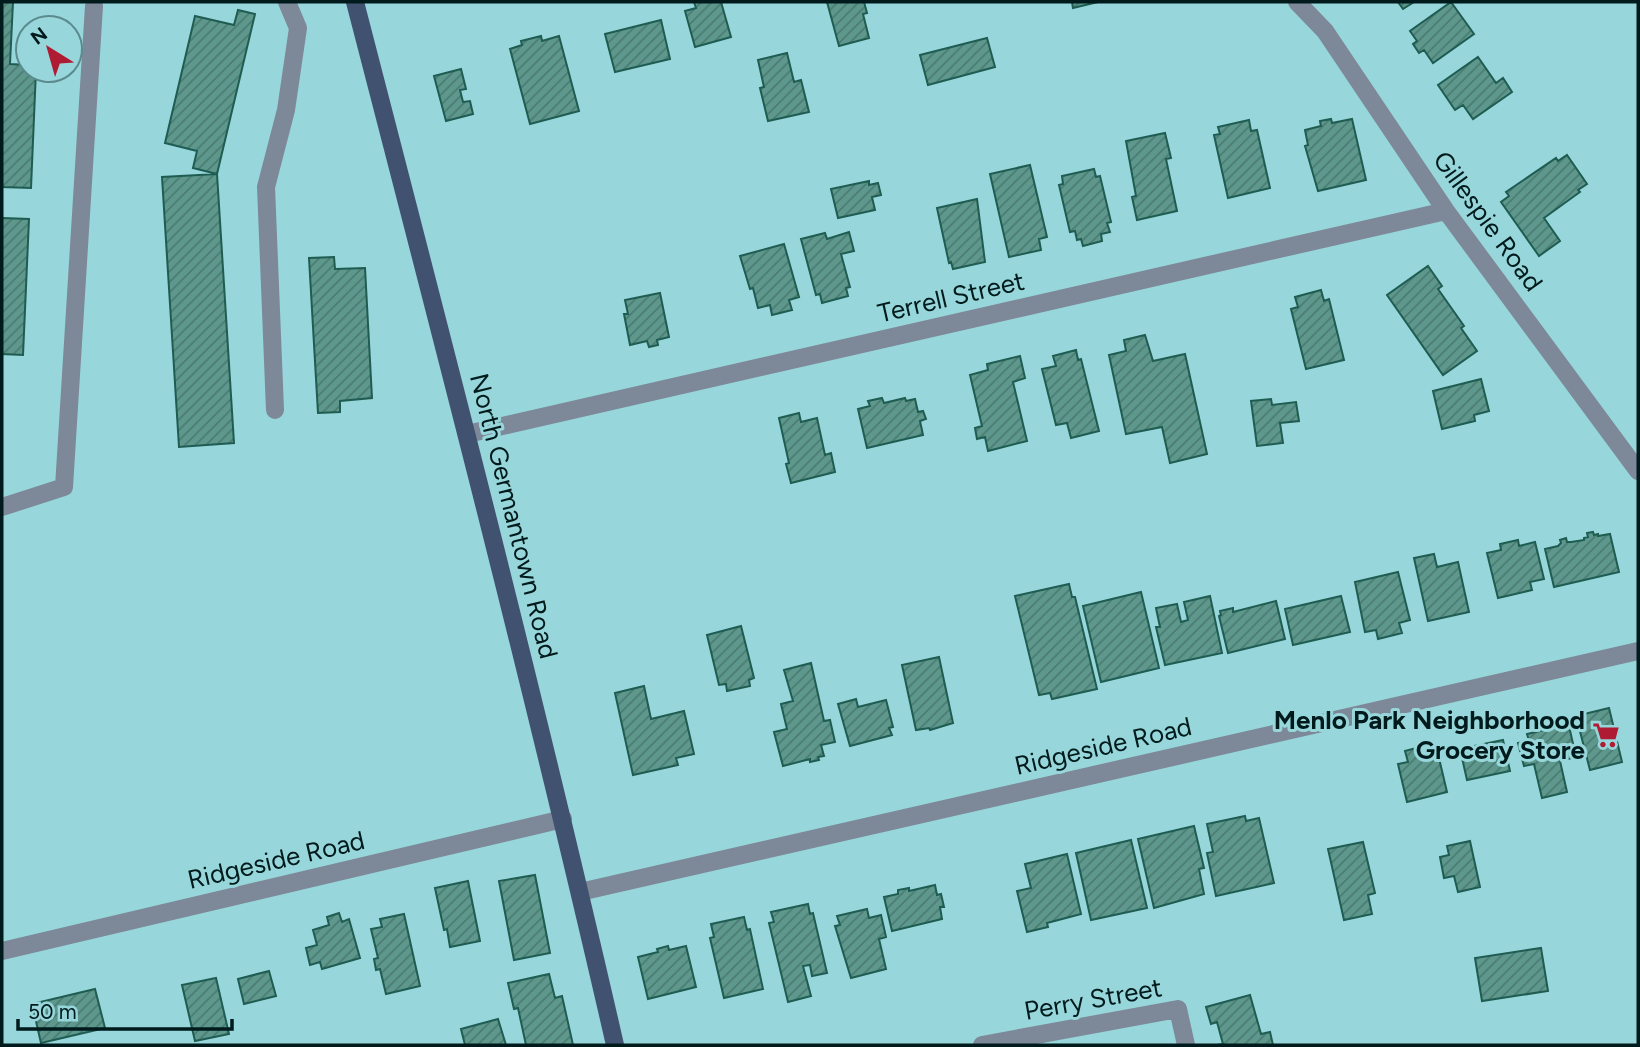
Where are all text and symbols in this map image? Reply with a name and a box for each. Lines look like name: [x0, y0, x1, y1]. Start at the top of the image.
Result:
north arrow: [14, 14, 84, 84]
text: N: [26, 22, 52, 49]
street label: Gillespie Road: [1426, 145, 1550, 297]
street label: Terrell Street: [875, 265, 1028, 329]
street label: North Germantown Road: [463, 370, 565, 662]
place label: Menlo Park Neighborhood Grocery Store: [1274, 704, 1585, 766]
street label: Ridgeside Road: [1011, 710, 1195, 782]
supermarket icon: Menlo Park Neighborhood Grocery Store: [1591, 720, 1621, 750]
street label: Ridgeside Road: [184, 824, 368, 896]
street label: Perry Street: [1022, 971, 1165, 1027]
scale bar: [18, 988, 231, 1032]
text: 50 m: [28, 999, 77, 1024]

